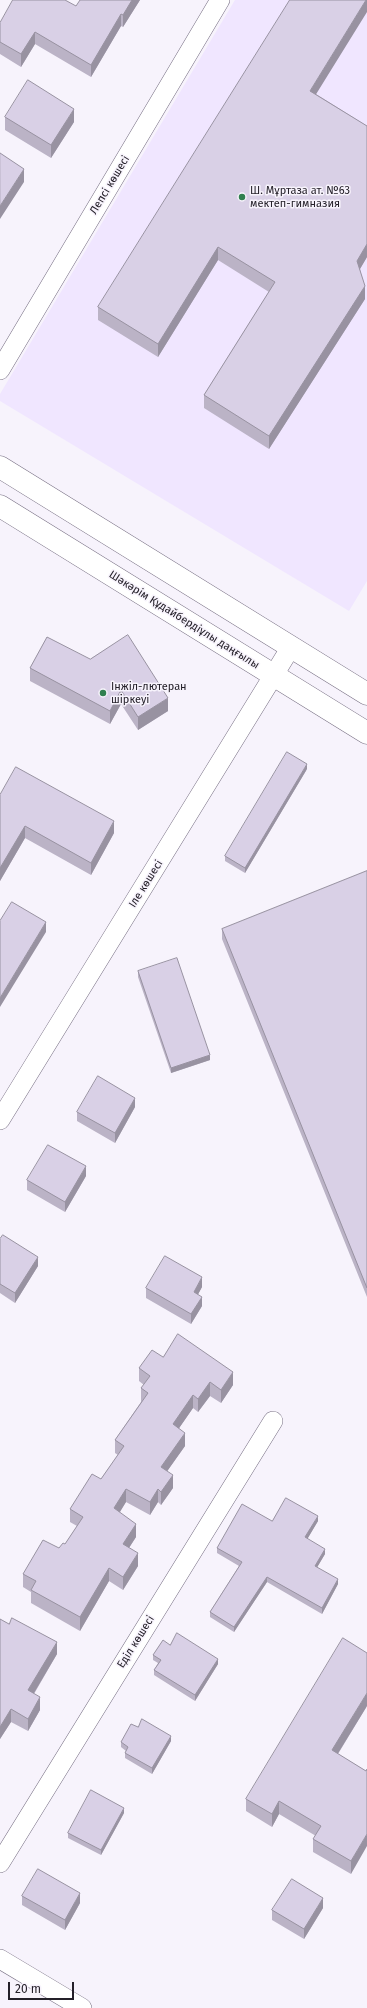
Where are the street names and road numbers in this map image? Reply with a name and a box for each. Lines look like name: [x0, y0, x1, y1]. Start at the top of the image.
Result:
street label: Лепсі көшесі: [87, 153, 133, 217]
street label: Шәкәрім Құдайбердіұлы даңғылы: [106, 568, 262, 672]
street label: Іле көшесі: [126, 858, 166, 910]
street label: Еділ көшесі: [115, 1613, 157, 1671]

